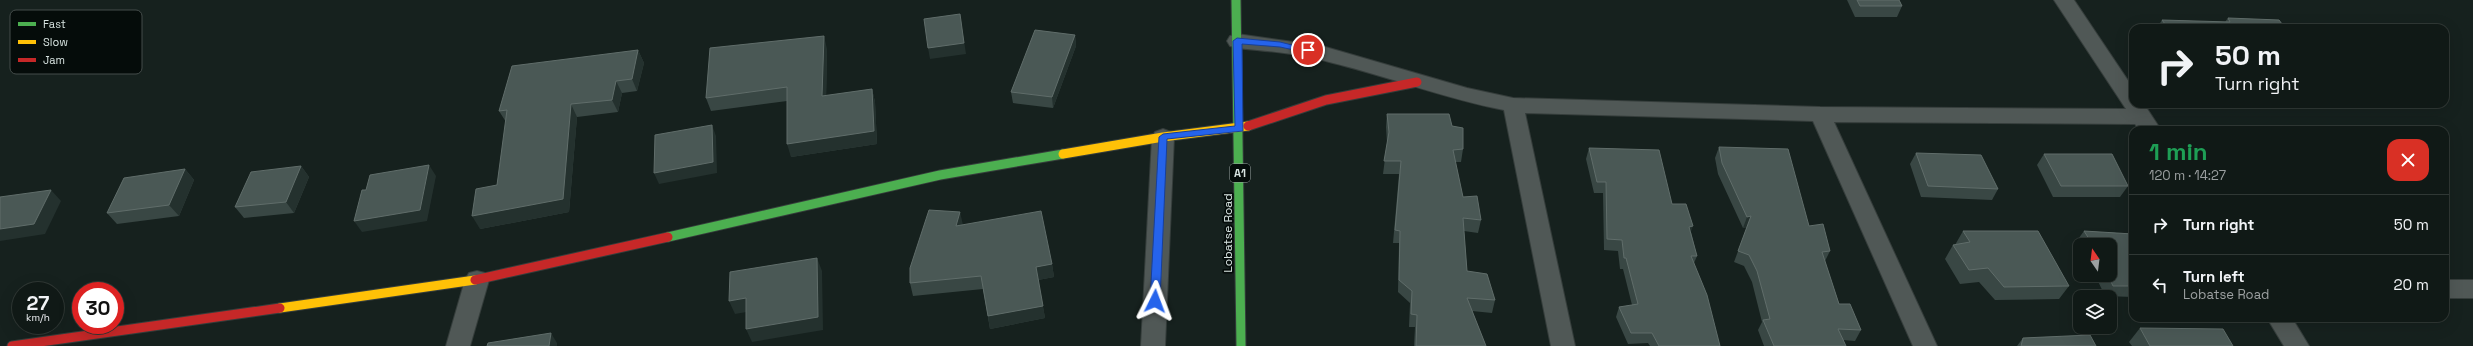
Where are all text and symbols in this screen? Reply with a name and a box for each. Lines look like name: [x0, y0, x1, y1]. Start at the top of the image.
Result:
legend: [10, 10, 142, 74]
text: Fast: [43, 17, 66, 31]
pin: [1291, 33, 1325, 67]
text: Slow: [43, 35, 68, 49]
text: 50 m: [2215, 37, 2281, 73]
icon: arrive: [1297, 39, 1319, 61]
icon: right: [2149, 40, 2201, 92]
text: Jam: [43, 53, 65, 67]
text: Turn right: [2215, 72, 2299, 95]
text: 1 min: [2149, 136, 2208, 167]
button: close: [2387, 139, 2429, 181]
road number: A1: [1230, 164, 1250, 182]
text: 120 m · 14:27: [2149, 167, 2226, 184]
street label: Lobatse Road: [1220, 193, 1236, 273]
icon: right: [2149, 214, 2171, 236]
text: Turn right: [2183, 215, 2254, 234]
text: 50 m: [2394, 215, 2429, 234]
north arrow: [2073, 238, 2117, 282]
map controls: [2073, 238, 2117, 334]
text: Turn left: [2183, 267, 2245, 286]
icon: left: [2149, 274, 2171, 296]
text: 20 m: [2394, 275, 2429, 294]
position arrow: [1134, 280, 1176, 322]
speed limit sign: 30: [72, 282, 124, 334]
text: Lobatse Road: [2183, 286, 2269, 303]
text: 27: [27, 290, 49, 316]
button: layers: [2073, 290, 2117, 334]
text: km/h: [26, 311, 50, 324]

